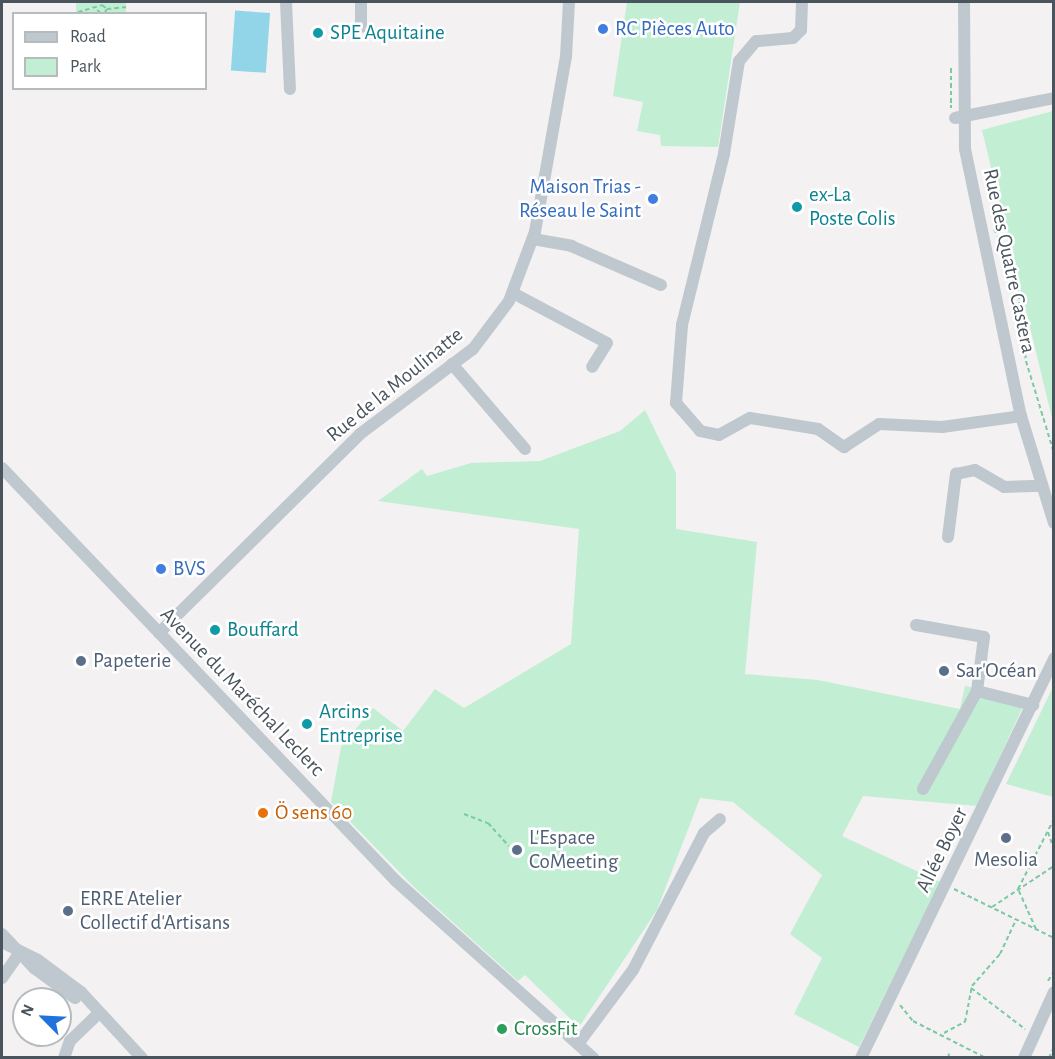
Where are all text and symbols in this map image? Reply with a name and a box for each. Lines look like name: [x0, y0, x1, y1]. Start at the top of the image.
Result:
legend: [12, 12, 207, 90]
place label: RC Pièces Auto: [615, 16, 735, 42]
place label: SPE Aquitaine: [330, 20, 445, 46]
marker: RC Pièces Auto: [596, 22, 610, 36]
marker: SPE Aquitaine: [311, 26, 325, 40]
text: Road: [70, 28, 106, 46]
text: Park: [70, 58, 101, 76]
street label: Rue des Quatre Castera: [977, 166, 1041, 356]
place label: Maison Trias - Réseau le Saint: [519, 174, 641, 224]
place label: ex-La Poste Colis: [809, 182, 896, 232]
marker: Maison Trias - Réseau le Saint: [646, 192, 660, 206]
marker: ex-La Poste Colis: [790, 200, 804, 214]
street label: Rue de la Moulinatte: [322, 322, 468, 448]
place label: BVS: [173, 556, 206, 582]
marker: BVS: [154, 562, 168, 576]
street label: Avenue du Maréchal Leclerc: [155, 602, 329, 782]
place label: Bouffard: [227, 617, 299, 643]
marker: Bouffard: [208, 623, 222, 637]
place label: Papeterie: [93, 648, 171, 674]
marker: Papeterie: [74, 654, 88, 668]
place label: Sar'Océan: [956, 658, 1037, 684]
marker: Sar'Océan: [937, 664, 951, 678]
place label: Arcins Entreprise: [319, 699, 403, 749]
marker: Arcins Entreprise: [300, 717, 314, 731]
place label: Ö sens 60: [275, 800, 352, 826]
street label: Allée Boyer: [911, 803, 973, 897]
marker: Ö sens 60: [256, 806, 270, 820]
place label: L'Espace CoMeeting: [529, 825, 618, 875]
marker: Mesolia: [999, 831, 1013, 845]
marker: L'Espace CoMeeting: [510, 843, 524, 857]
place label: Mesolia: [974, 847, 1038, 873]
place label: ERRE Atelier Collectif d'Artisans: [80, 886, 230, 936]
marker: ERRE Atelier Collectif d'Artisans: [61, 904, 75, 918]
north arrow: [12, 987, 72, 1047]
text: N: [18, 1002, 37, 1019]
place label: CrossFit: [514, 1016, 577, 1042]
marker: CrossFit: [495, 1022, 509, 1036]

